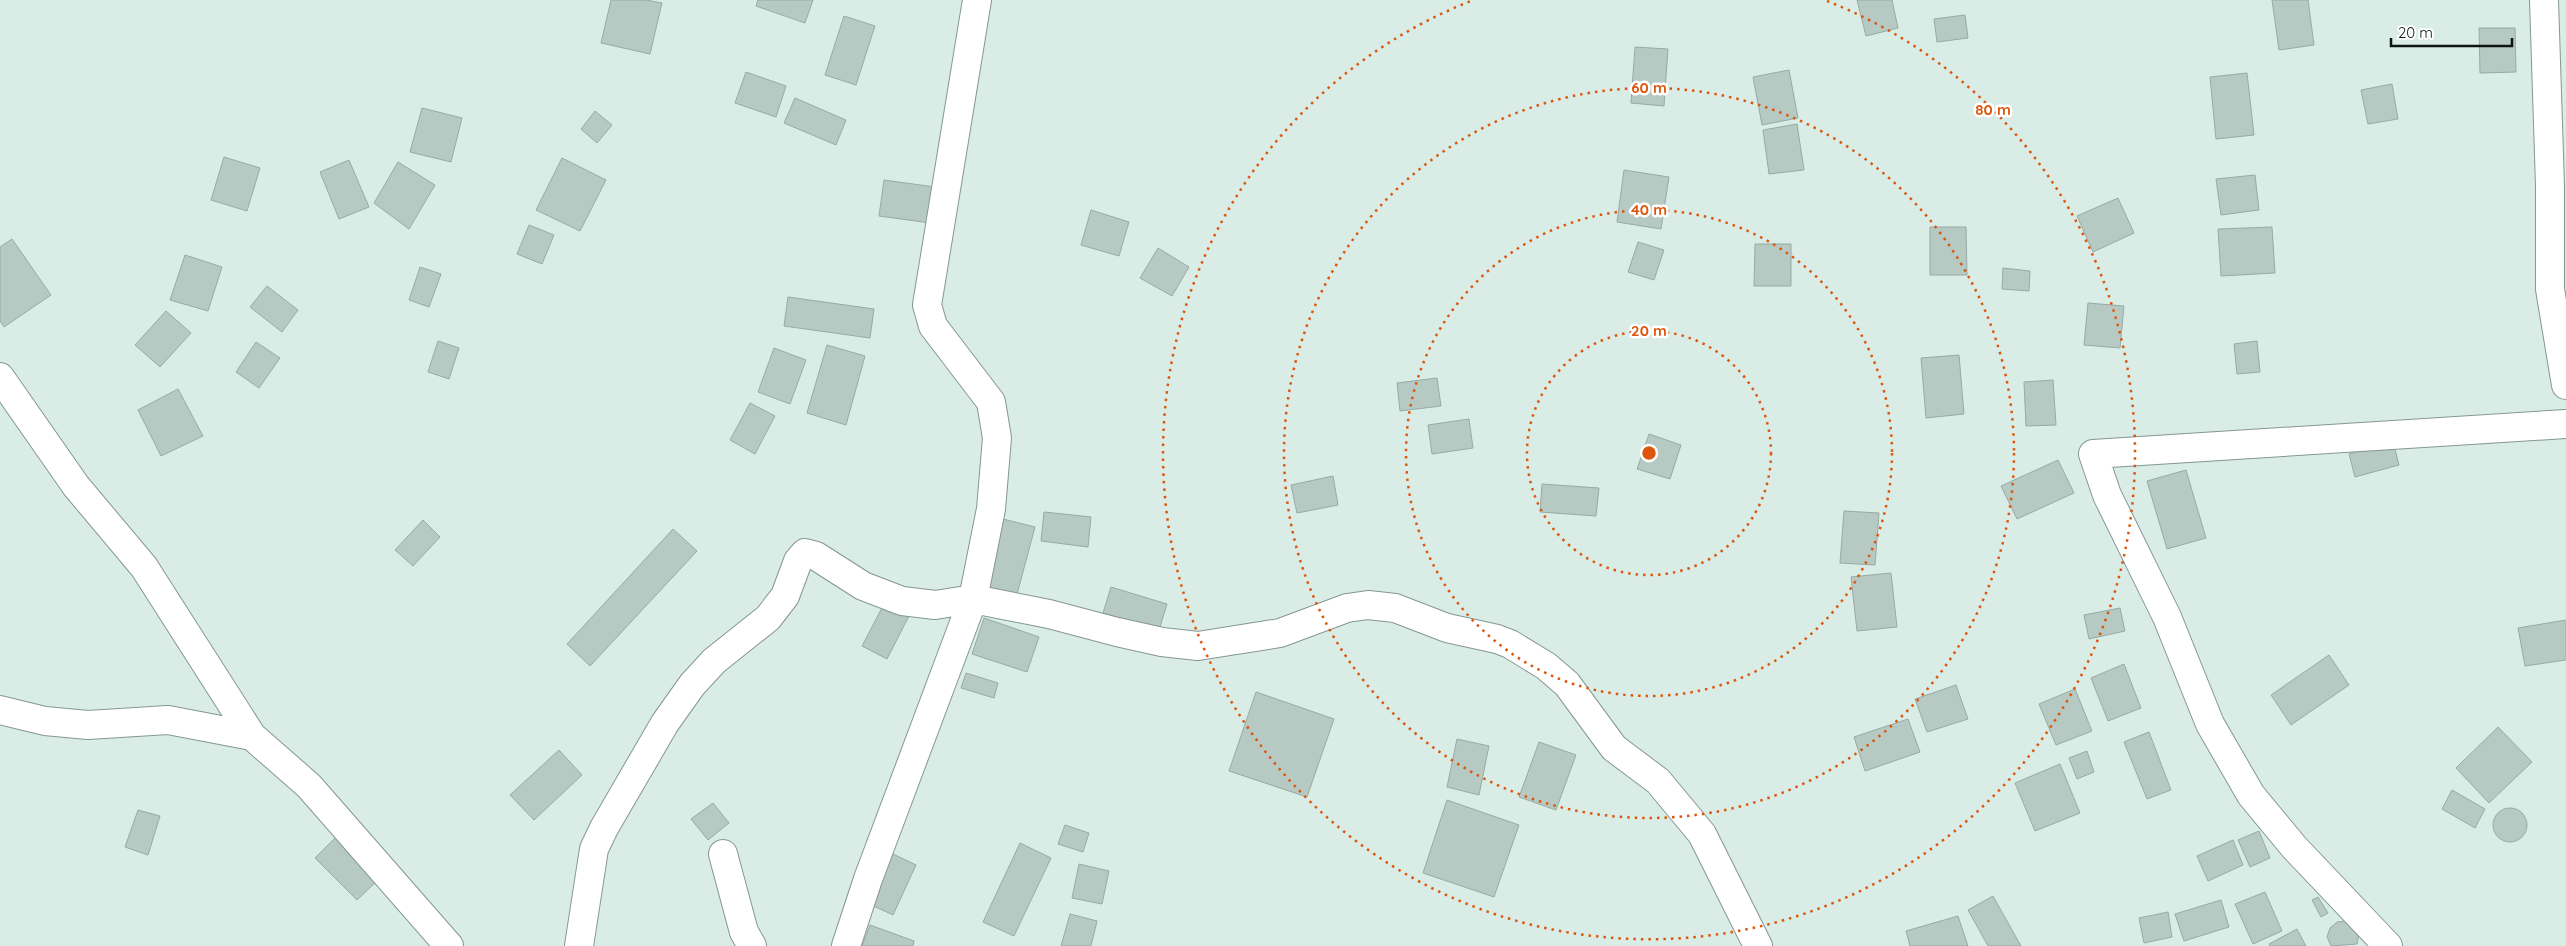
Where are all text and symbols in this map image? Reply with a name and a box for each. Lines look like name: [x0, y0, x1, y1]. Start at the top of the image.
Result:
scale bar: [2391, 15, 2512, 47]
text: 20 m: [2398, 23, 2433, 42]
text: 60 m: [1631, 78, 1667, 97]
text: 80 m: [1975, 100, 2011, 119]
text: 40 m: [1631, 200, 1667, 219]
text: 20 m: [1631, 321, 1667, 340]
centre of rings: [1640, 444, 1658, 462]

